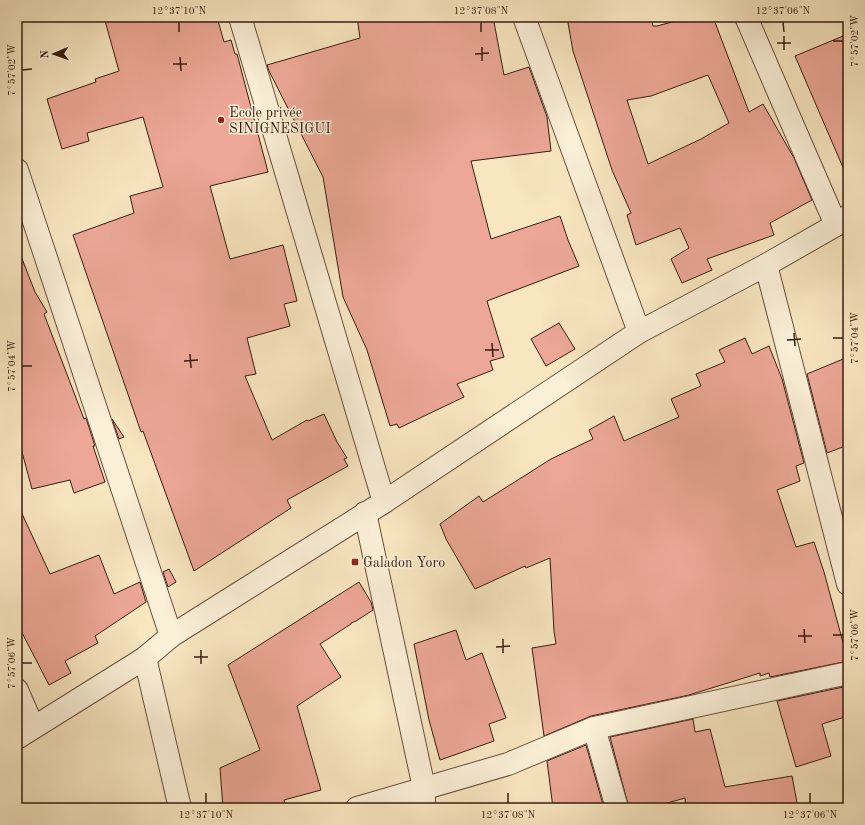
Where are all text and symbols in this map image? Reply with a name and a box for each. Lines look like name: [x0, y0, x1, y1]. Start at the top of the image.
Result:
text: 12°37'10"N: [152, 6, 207, 16]
text: 12°37'08"N: [454, 6, 509, 16]
text: 12°37'06"N: [756, 6, 811, 16]
text: 7°57'02"W: [850, 15, 860, 67]
north arrow: [34, 34, 74, 74]
text: 7°57'02"W: [7, 44, 17, 96]
text: N: [40, 49, 51, 59]
place label: Ecole privée SINIGNESIGUI: [229, 106, 331, 136]
marker: Ecole privée SINIGNESIGUI: [216, 115, 226, 125]
text: 7°57'04"W: [850, 312, 860, 364]
text: 7°57'04"W: [7, 340, 17, 392]
place label: Galadon Yoro: [363, 556, 445, 570]
marker: Galadon Yoro: [350, 557, 360, 567]
text: 7°57'06"W: [850, 609, 860, 661]
text: 7°57'06"W: [7, 637, 17, 689]
text: 12°37'10"N: [179, 810, 234, 820]
text: 12°37'08"N: [481, 810, 536, 820]
text: 12°37'06"N: [783, 810, 838, 820]

